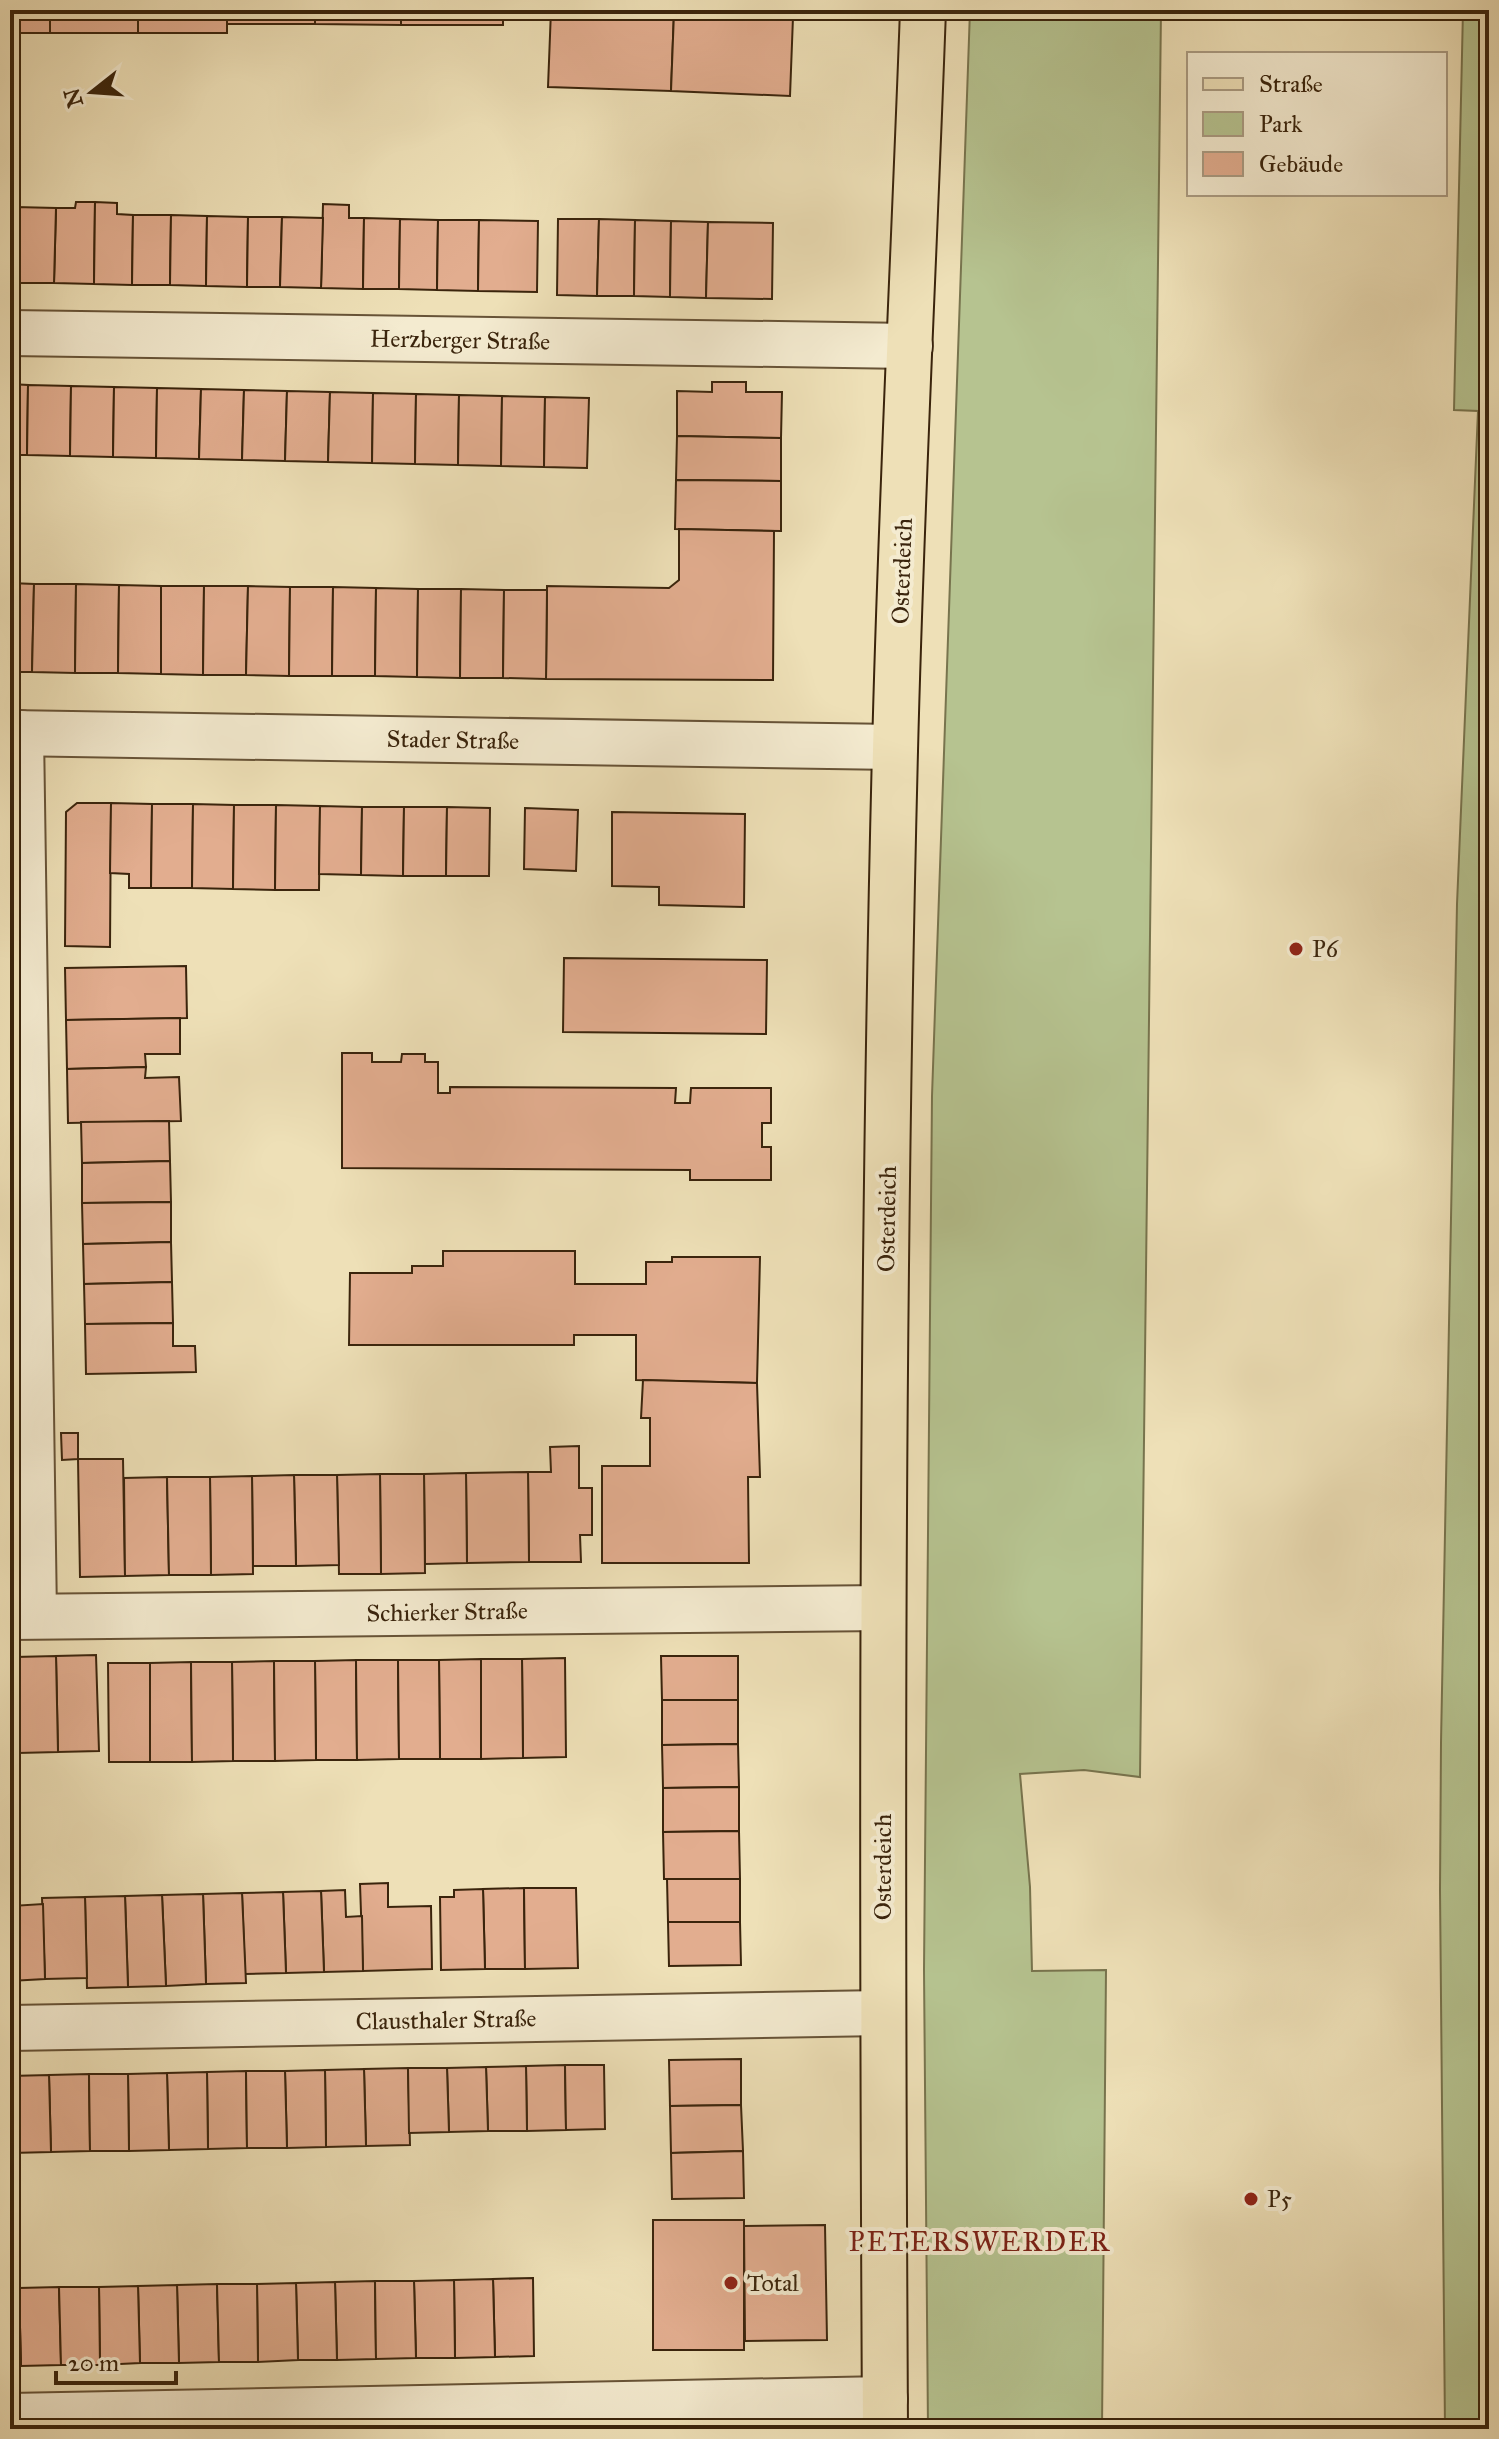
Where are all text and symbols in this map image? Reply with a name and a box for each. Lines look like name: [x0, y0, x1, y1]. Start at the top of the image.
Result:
north arrow: [52, 52, 132, 132]
legend: [1187, 52, 1447, 196]
text: Straße: [1259, 69, 1323, 99]
text: N: [58, 85, 89, 111]
text: Park: [1259, 109, 1303, 139]
text: Gebäude: [1259, 149, 1343, 179]
street label: Herzberger Straße: [370, 323, 550, 357]
street label: Osterdeich: [885, 517, 919, 625]
street label: Stader Straße: [386, 724, 520, 756]
place label: P6: [1312, 934, 1339, 964]
marker: P6: [1287, 940, 1305, 958]
street label: Osterdeich: [871, 1166, 903, 1272]
street label: Schierker Straße: [366, 1596, 528, 1628]
street label: Osterdeich: [868, 1814, 898, 1920]
street label: Clausthaler Straße: [355, 2003, 537, 2037]
place label: P5: [1267, 2184, 1292, 2214]
marker: P5: [1242, 2190, 1260, 2208]
district label: PETERSWERDER: [849, 2224, 1111, 2259]
place label: Total: [747, 2268, 799, 2298]
marker: Total: [722, 2274, 740, 2292]
scale bar: [56, 2335, 176, 2385]
text: 20 m: [68, 2348, 119, 2378]

